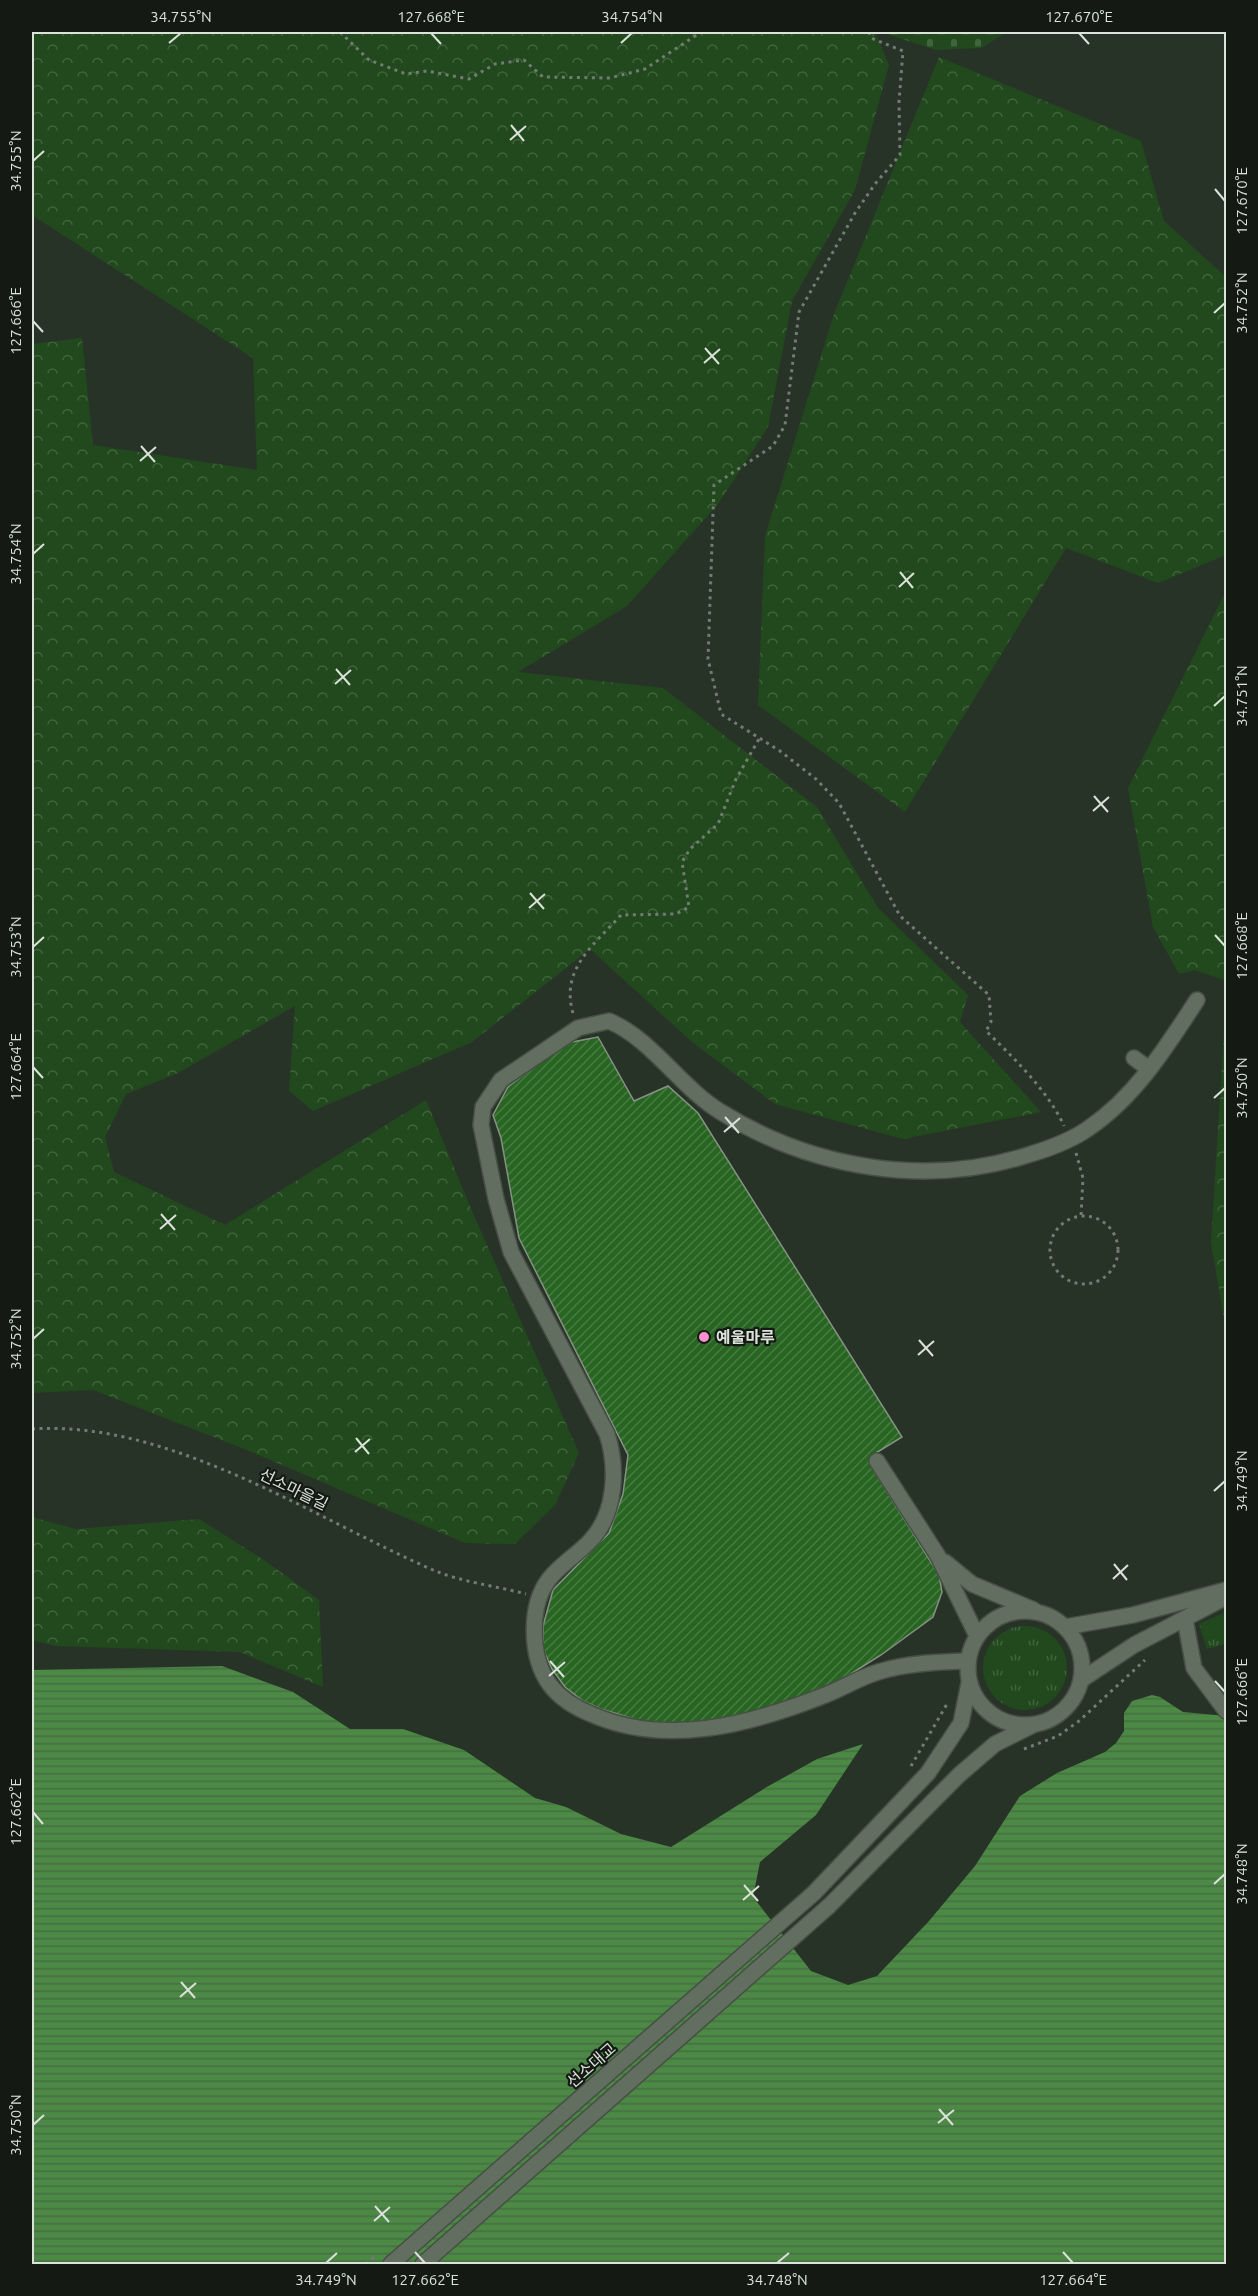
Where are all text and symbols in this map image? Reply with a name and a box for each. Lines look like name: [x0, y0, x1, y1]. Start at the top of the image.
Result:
text: 34.755°N: [150, 8, 212, 25]
text: 127.668°E: [397, 8, 465, 25]
text: 34.754°N: [601, 8, 663, 25]
text: 127.670°E: [1045, 8, 1113, 25]
text: 34.755°N: [7, 130, 24, 192]
text: 127.670°E: [1233, 167, 1250, 235]
text: 34.752°N: [1233, 272, 1250, 334]
text: 127.666°E: [7, 287, 24, 355]
text: 34.754°N: [7, 523, 24, 585]
text: 34.751°N: [1233, 665, 1250, 727]
text: 127.668°E: [1233, 912, 1250, 980]
text: 34.753°N: [7, 916, 24, 978]
text: 127.664°E: [7, 1033, 24, 1101]
text: 34.750°N: [1233, 1057, 1250, 1119]
text: 34.752°N: [7, 1308, 24, 1370]
place label: 예울마루: [716, 1328, 775, 1346]
marker: 예울마루: [697, 1330, 711, 1344]
text: 34.749°N: [1233, 1450, 1250, 1512]
street label: 선소마을길: [257, 1465, 331, 1513]
text: 127.666°E: [1233, 1658, 1250, 1726]
text: 127.662°E: [7, 1778, 24, 1846]
text: 34.748°N: [1233, 1843, 1250, 1905]
street label: 선소대교: [563, 2039, 619, 2091]
text: 34.750°N: [7, 2094, 24, 2156]
text: 34.749°N: [295, 2271, 357, 2288]
text: 127.662°E: [391, 2271, 459, 2288]
text: 34.748°N: [746, 2271, 808, 2288]
text: 127.664°E: [1039, 2271, 1107, 2288]

